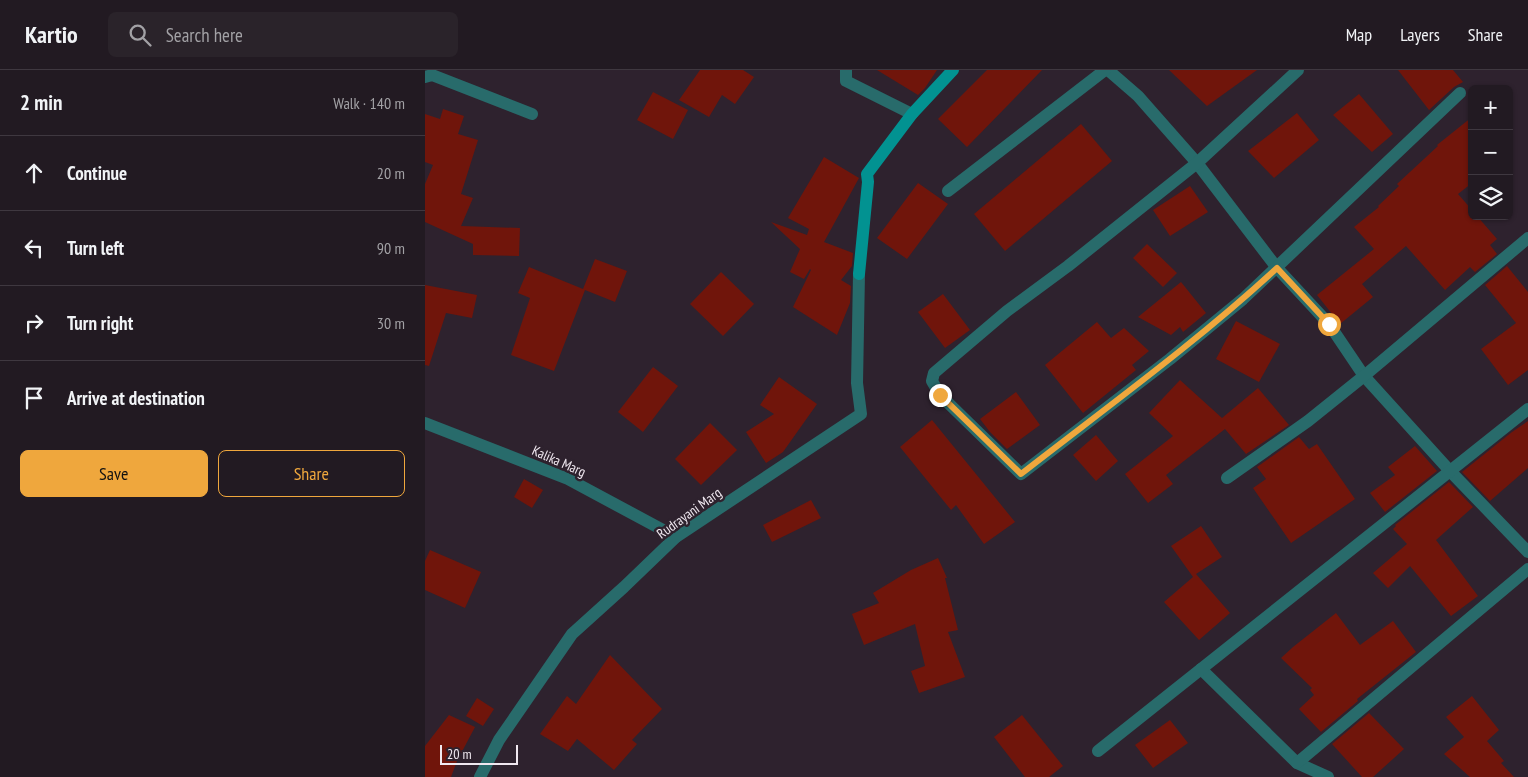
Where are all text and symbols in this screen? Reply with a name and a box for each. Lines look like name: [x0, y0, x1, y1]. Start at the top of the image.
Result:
search box: [108, 12, 458, 57]
text: Kartio: [25, 19, 78, 50]
icon: search: [126, 21, 154, 49]
text: Search here: [166, 23, 243, 47]
text: Map: [1346, 23, 1372, 46]
text: Layers: [1400, 23, 1440, 46]
text: Share: [1468, 23, 1503, 46]
map controls: [1468, 85, 1513, 220]
button: +: [1468, 85, 1513, 130]
text: 2 min: [20, 89, 62, 116]
text: Walk · 140 m: [333, 93, 405, 113]
button: −: [1468, 130, 1513, 175]
icon: ahead: [20, 159, 48, 187]
text: Continue: [67, 161, 127, 185]
text: 20 m: [377, 163, 405, 183]
button: layers: [1468, 175, 1513, 220]
icon: left: [20, 234, 48, 262]
text: Turn left: [67, 236, 124, 260]
text: 90 m: [377, 238, 405, 258]
icon: right: [20, 309, 48, 337]
text: Turn right: [67, 311, 133, 335]
text: 30 m: [377, 313, 405, 333]
route start: [1318, 313, 1341, 336]
icon: arrive: [20, 384, 48, 412]
route end: [929, 384, 952, 407]
text: Arrive at destination: [67, 386, 205, 410]
street label: Kalika Marg: [529, 441, 589, 481]
button: Save: [20, 450, 208, 497]
button: Share: [218, 450, 405, 497]
street label: Rudrayani Marg: [653, 483, 725, 543]
scale bar: [440, 742, 517, 765]
text: 20 m: [447, 745, 472, 763]

